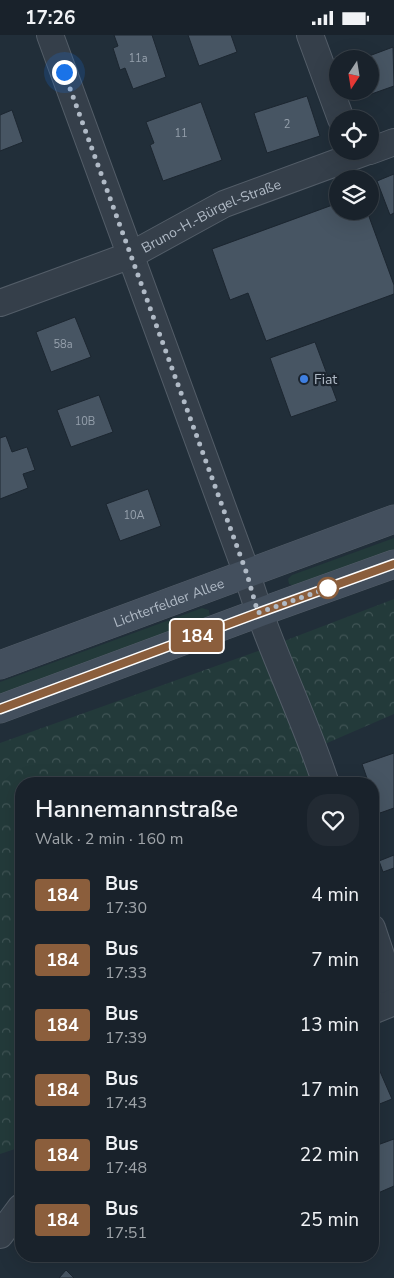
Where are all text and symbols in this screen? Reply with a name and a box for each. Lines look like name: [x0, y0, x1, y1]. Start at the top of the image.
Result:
text: 17:26: [25, 5, 75, 31]
north arrow: [329, 50, 379, 100]
map controls: [329, 50, 379, 220]
house number: 11a: [128, 51, 148, 66]
your location: [52, 60, 77, 85]
button: locate: [329, 110, 379, 160]
house number: 2: [284, 117, 290, 132]
house number: 11: [174, 126, 188, 141]
button: layers: [329, 170, 379, 220]
street label: Bruno-H.-Bürgel-Straße: [138, 174, 284, 257]
house number: 58a: [53, 337, 73, 352]
place label: Fiat: [314, 370, 337, 389]
marker: Fiat: [298, 373, 310, 385]
house number: 10B: [75, 414, 95, 429]
house number: 10A: [123, 508, 145, 523]
street label: Lichterfelder Allee: [111, 573, 227, 632]
unlabelled marker: [317, 577, 339, 599]
line badge: 184: [168, 620, 226, 652]
text: 184: [181, 624, 213, 648]
text: Hannemannstraße: [35, 793, 238, 825]
button: heart: [307, 794, 359, 846]
text: Walk · 2 min · 160 m: [35, 828, 183, 850]
text: Bus: [105, 871, 138, 897]
text: 4 min: [311, 882, 359, 908]
text: 184: [46, 883, 79, 907]
text: 17:30: [105, 897, 147, 919]
text: Bus: [105, 936, 138, 962]
text: 7 min: [311, 947, 359, 973]
text: 184: [46, 948, 79, 972]
text: 17:33: [105, 962, 147, 984]
text: Bus: [105, 1001, 138, 1027]
text: 13 min: [300, 1012, 359, 1038]
text: 184: [46, 1013, 79, 1037]
text: 17:39: [105, 1027, 147, 1049]
text: Bus: [105, 1066, 138, 1092]
text: 17 min: [300, 1077, 359, 1103]
text: 184: [46, 1078, 79, 1102]
text: 17:43: [105, 1092, 147, 1114]
text: Bus: [105, 1131, 138, 1157]
text: 22 min: [300, 1142, 359, 1168]
text: 184: [46, 1143, 79, 1167]
text: 17:48: [105, 1157, 147, 1179]
text: Bus: [105, 1196, 138, 1222]
text: 25 min: [300, 1207, 359, 1233]
text: 184: [46, 1208, 79, 1232]
text: 17:51: [105, 1222, 147, 1244]

